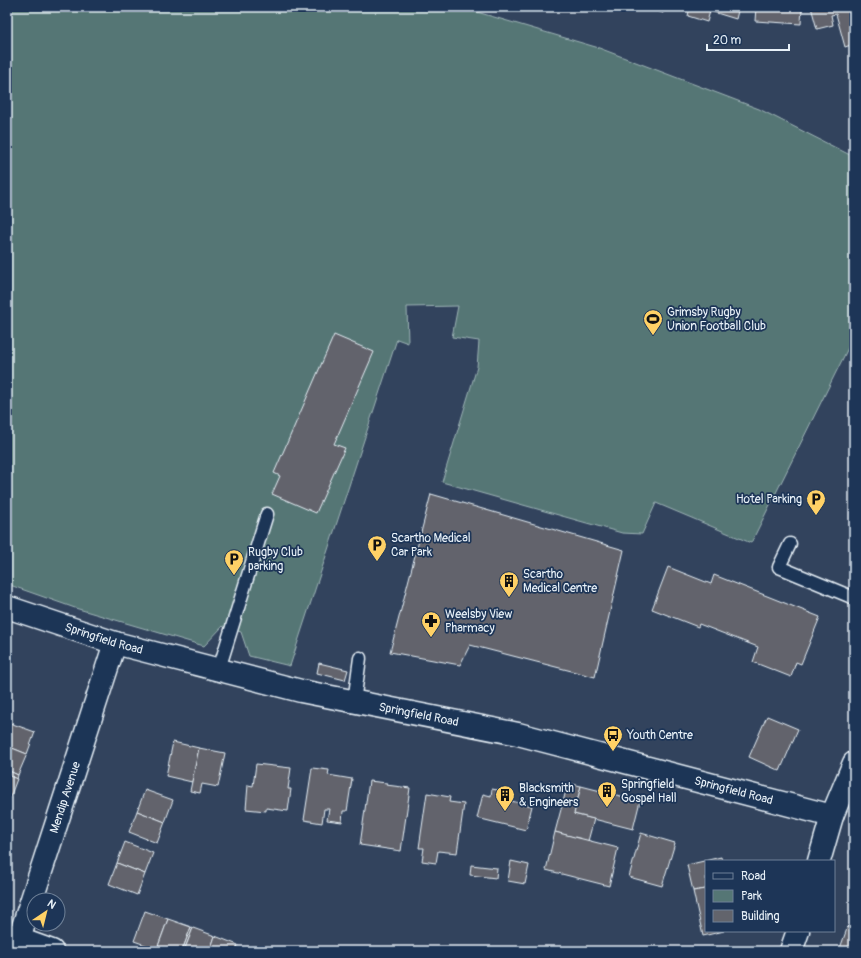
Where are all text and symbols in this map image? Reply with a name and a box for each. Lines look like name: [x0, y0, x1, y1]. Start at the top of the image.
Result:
scale bar: [707, 26, 789, 52]
text: 20 m: [713, 33, 742, 48]
place label: Grimsby Rugby Union Football Club: [667, 305, 766, 334]
sports icon: Grimsby Rugby Union Football Club: [642, 308, 664, 336]
parking icon: Hotel Parking: [805, 488, 827, 516]
place label: Hotel Parking: [736, 492, 802, 507]
place label: Scartho Medical Car Park: [391, 531, 471, 560]
parking icon: Scartho Medical Car Park: [366, 534, 388, 562]
place label: Rugby Club parking: [248, 545, 303, 574]
parking icon: Rugby Club parking: [223, 548, 245, 576]
place label: Scartho Medical Centre: [523, 567, 597, 596]
building icon: Scartho Medical Centre: [498, 570, 520, 598]
place label: Weelsby View Pharmacy: [445, 607, 512, 636]
pharmacy icon: Weelsby View Pharmacy: [420, 610, 442, 638]
street label: Springfield Road: [63, 620, 145, 658]
street label: Springfield Road: [377, 700, 460, 730]
bus stop icon: Youth Centre: [602, 724, 624, 752]
place label: Youth Centre: [626, 728, 693, 743]
street label: Mendip Avenue: [47, 760, 84, 835]
street label: Springfield Road: [692, 773, 775, 808]
place label: Springfield Gospel Hall: [621, 777, 677, 806]
building icon: Springfield Gospel Hall: [596, 780, 618, 808]
place label: Blacksmith & Engineers: [519, 781, 579, 810]
building icon: Blacksmith & Engineers: [494, 784, 516, 812]
legend: [705, 860, 835, 932]
text: Road: [741, 869, 766, 884]
text: Park: [741, 889, 762, 904]
north arrow: [26, 892, 66, 932]
text: N: [45, 897, 59, 912]
text: Building: [741, 909, 780, 924]

